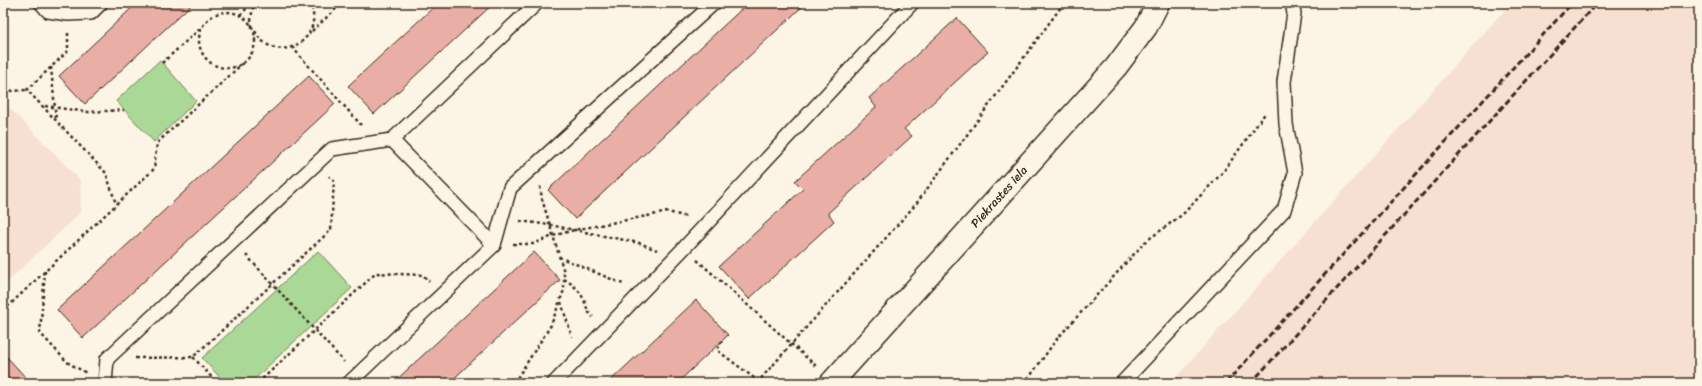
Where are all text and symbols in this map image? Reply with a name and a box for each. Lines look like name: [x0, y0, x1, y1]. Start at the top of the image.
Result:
street label: Piekrastes iela: [965, 160, 1033, 233]

